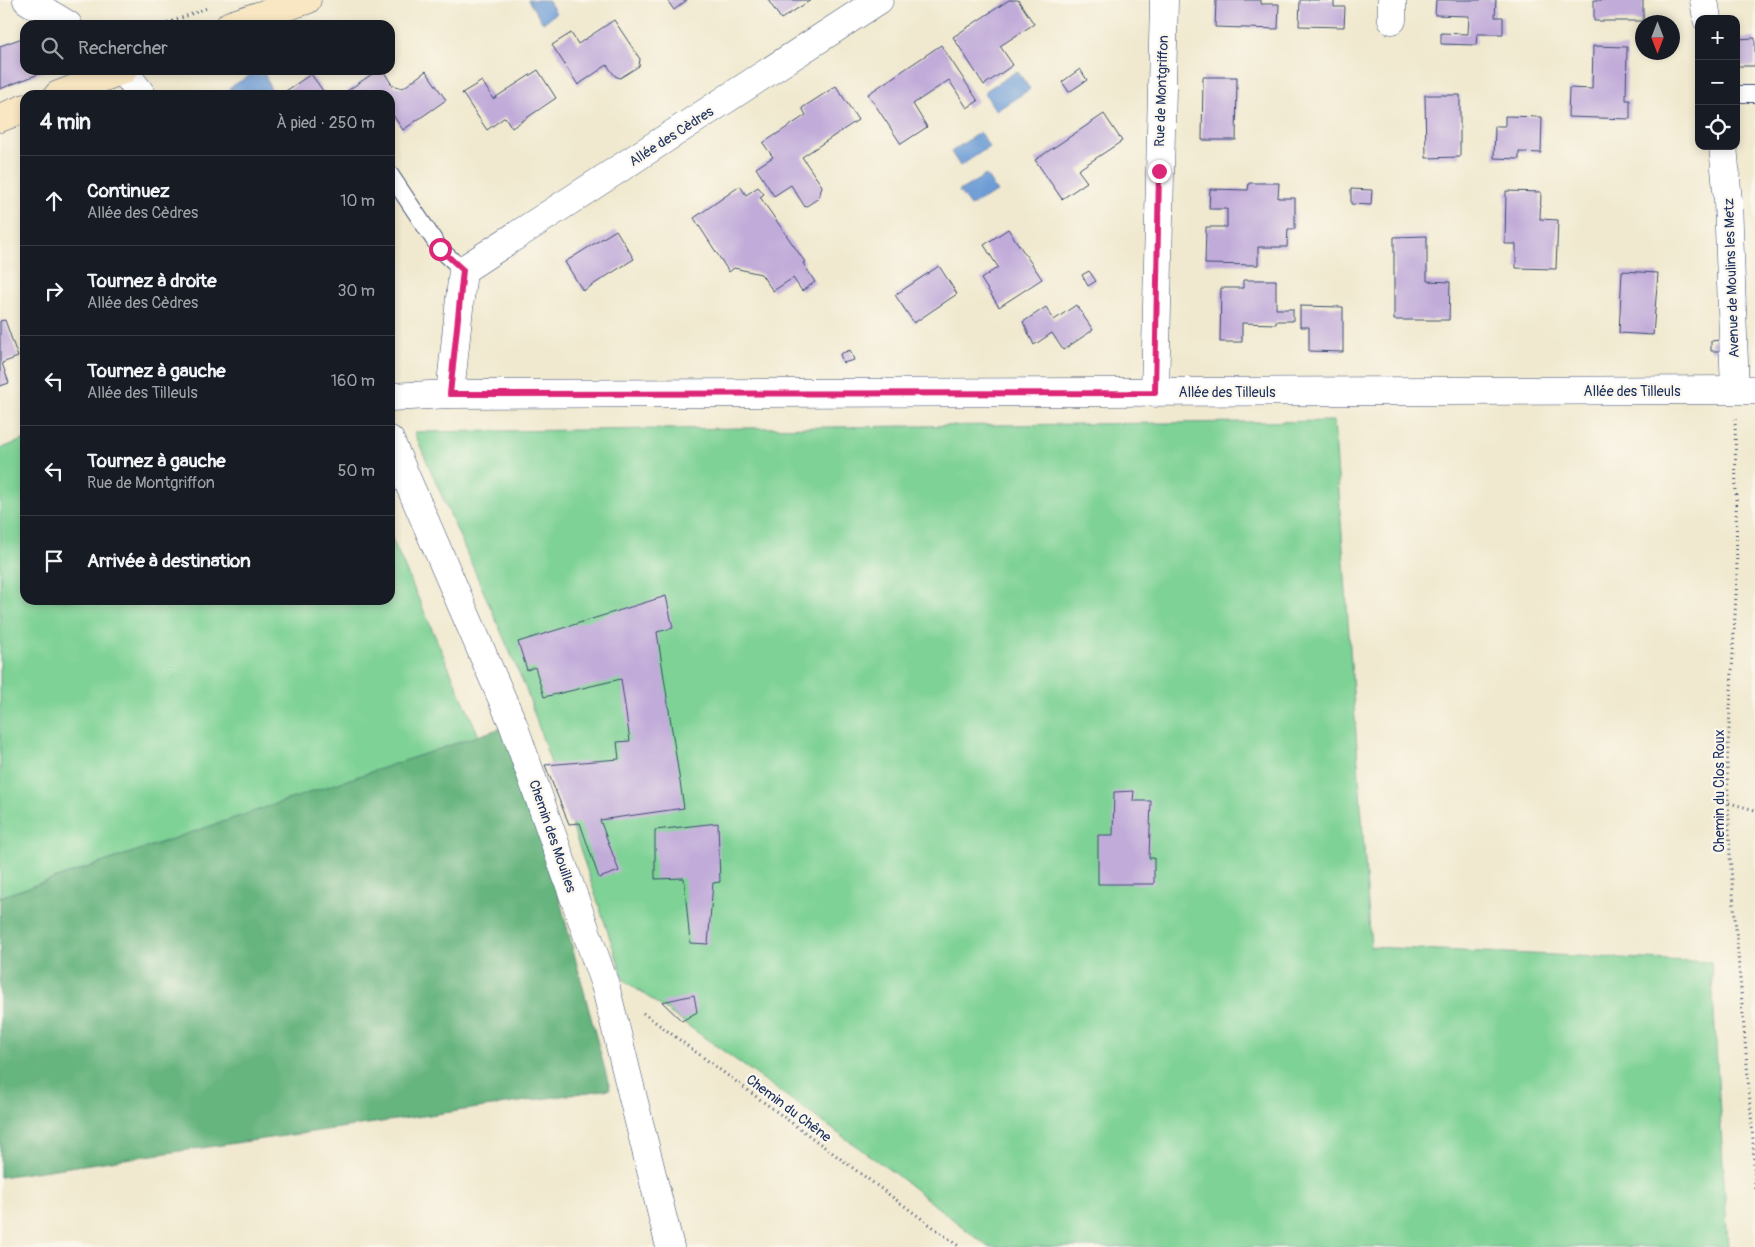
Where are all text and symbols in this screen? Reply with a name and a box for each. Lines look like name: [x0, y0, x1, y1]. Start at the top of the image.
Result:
north arrow: [1635, 15, 1680, 60]
map controls: [1695, 15, 1740, 150]
button: +: [1695, 15, 1740, 60]
search box: [20, 20, 395, 75]
icon: search: [38, 34, 66, 62]
street label: Rue de Montgriffon: [1151, 35, 1172, 147]
text: Rechercher: [78, 36, 168, 60]
button: −: [1695, 60, 1740, 105]
street label: Allée des Cèdres: [626, 102, 717, 170]
button: locate: [1695, 105, 1740, 150]
text: 4 min: [40, 109, 91, 136]
text: À pied · 250 m: [276, 113, 375, 133]
route end: [1148, 160, 1171, 183]
text: Continuez: [87, 179, 170, 203]
icon: ahead: [40, 187, 68, 215]
text: 10 m: [340, 191, 375, 211]
street label: Avenue de Moulins les Metz: [1720, 198, 1743, 358]
text: Allée des Cèdres: [87, 203, 198, 223]
route start: [429, 238, 452, 261]
text: Tournez à droite: [87, 269, 217, 293]
icon: right: [40, 277, 68, 305]
text: 30 m: [337, 281, 375, 301]
text: Allée des Cèdres: [87, 293, 198, 313]
text: Tournez à gauche: [87, 359, 226, 383]
icon: left: [40, 367, 68, 395]
text: 160 m: [331, 371, 375, 391]
text: Allée des Tilleuls: [87, 383, 198, 403]
street label: Allée des Tilleuls: [1584, 383, 1681, 400]
street label: Allée des Tilleuls: [1179, 384, 1276, 401]
text: Tournez à gauche: [87, 449, 226, 473]
icon: left: [40, 457, 68, 485]
text: 50 m: [338, 461, 375, 481]
text: Rue de Montgriffon: [87, 473, 215, 493]
icon: arrive: [40, 547, 68, 575]
text: Arrivée à destination: [87, 549, 251, 573]
street label: Chemin du Clos Roux: [1711, 729, 1728, 853]
street label: Chemin des Mouilles: [525, 778, 580, 895]
street label: Chemin du Chêne: [743, 1071, 835, 1146]

